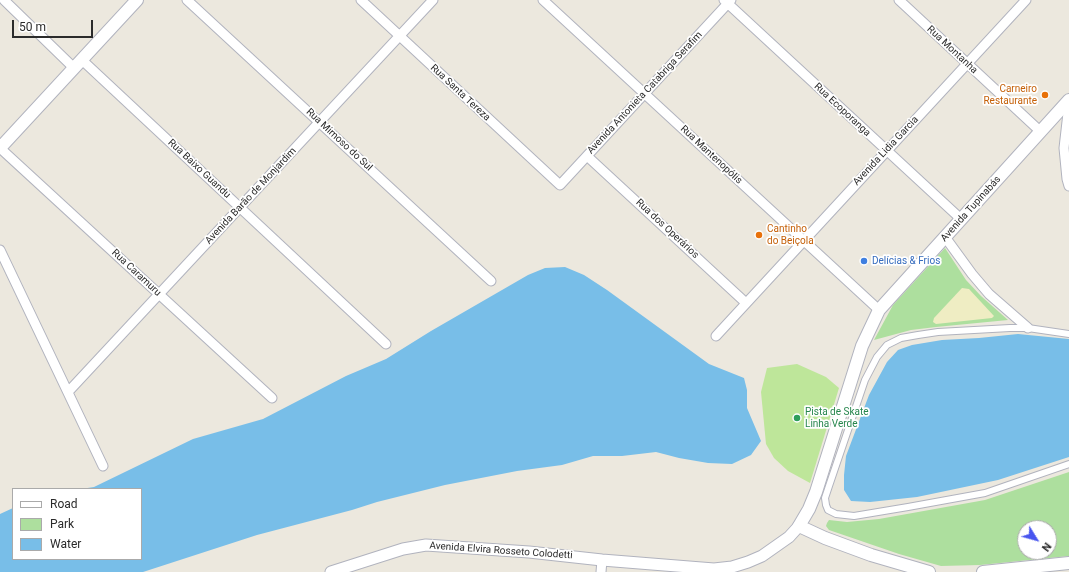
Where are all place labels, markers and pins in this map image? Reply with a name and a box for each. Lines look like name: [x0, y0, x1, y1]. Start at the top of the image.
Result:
place label: Carneiro Restaurante: [983, 83, 1037, 106]
marker: Carneiro Restaurante: [1040, 90, 1050, 100]
place label: Cantinho do Beiçola: [767, 223, 814, 246]
marker: Cantinho do Beiçola: [754, 230, 764, 240]
place label: Delícias & Frios: [872, 255, 940, 267]
marker: Delícias & Frios: [859, 256, 869, 266]
place label: Pista de Skate Linha Verde: [805, 406, 869, 430]
marker: Pista de Skate Linha Verde: [792, 413, 802, 423]

